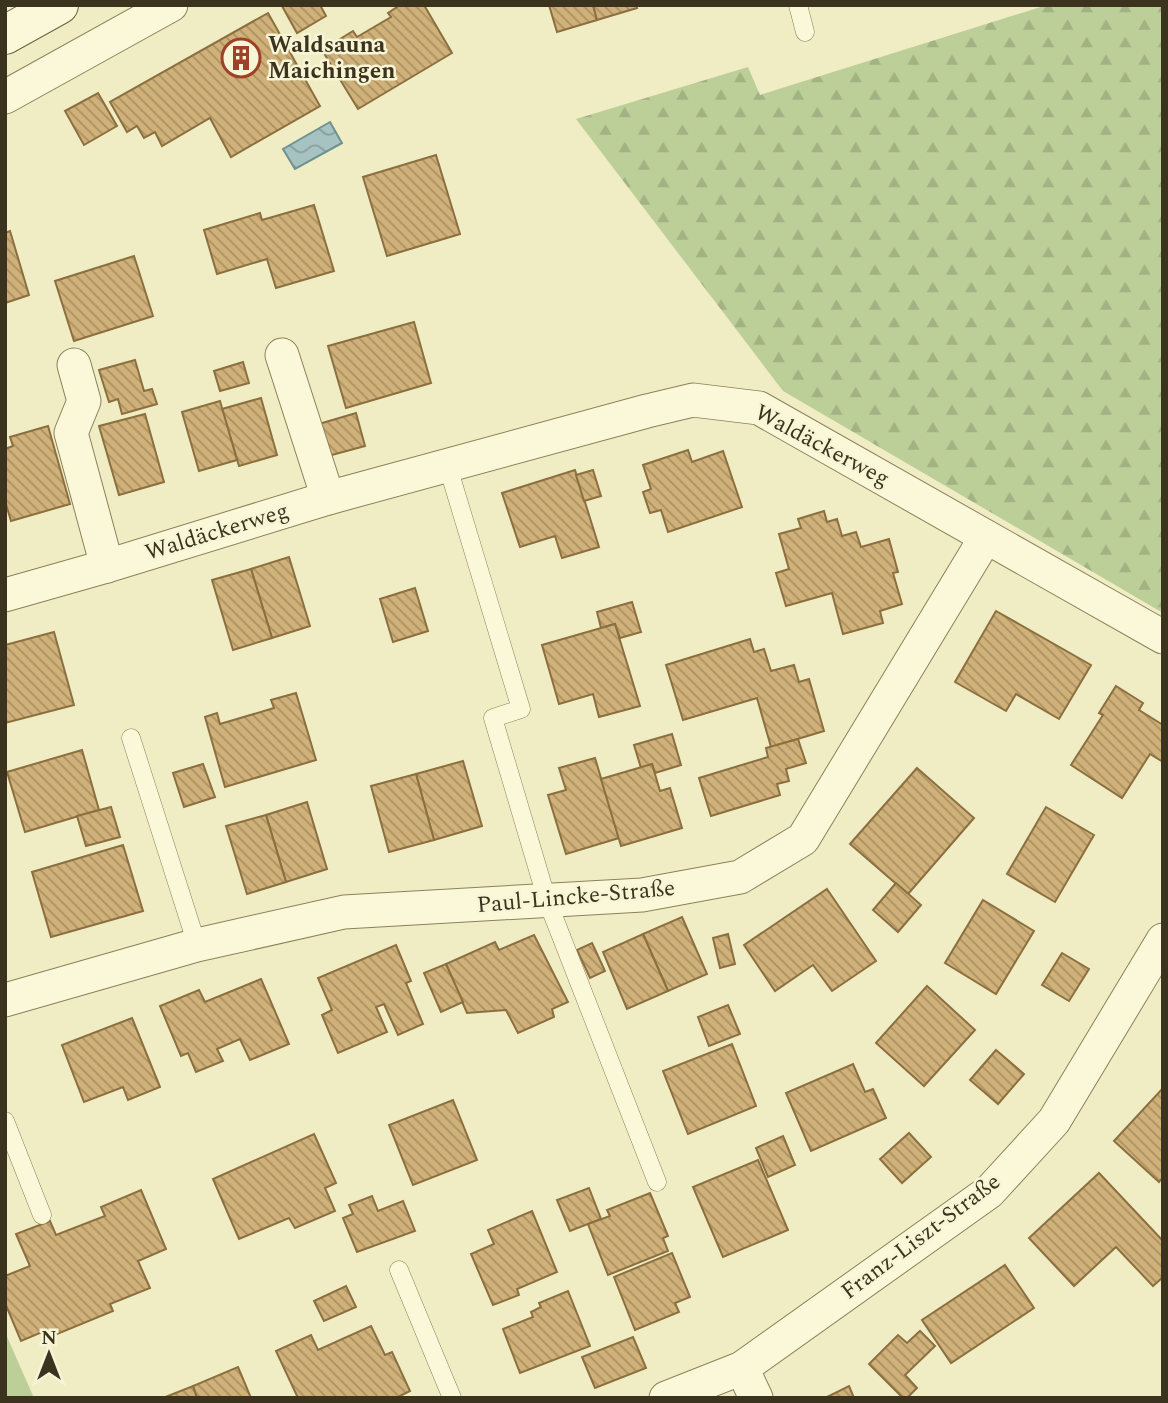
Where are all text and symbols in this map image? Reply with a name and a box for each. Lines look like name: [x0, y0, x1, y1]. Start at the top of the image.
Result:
place label: Waldsauna Maichingen: [268, 28, 395, 89]
building icon: Waldsauna Maichingen: [220, 37, 262, 79]
street label: Waldäckerweg: [748, 396, 896, 496]
street label: Waldäckerweg: [141, 494, 293, 570]
street label: Paul-Lincke-Straße: [476, 871, 676, 923]
street label: Franz-Liszt-Straße: [834, 1165, 1008, 1309]
north arrow: [14, 1319, 84, 1389]
text: N: [41, 1324, 57, 1353]

